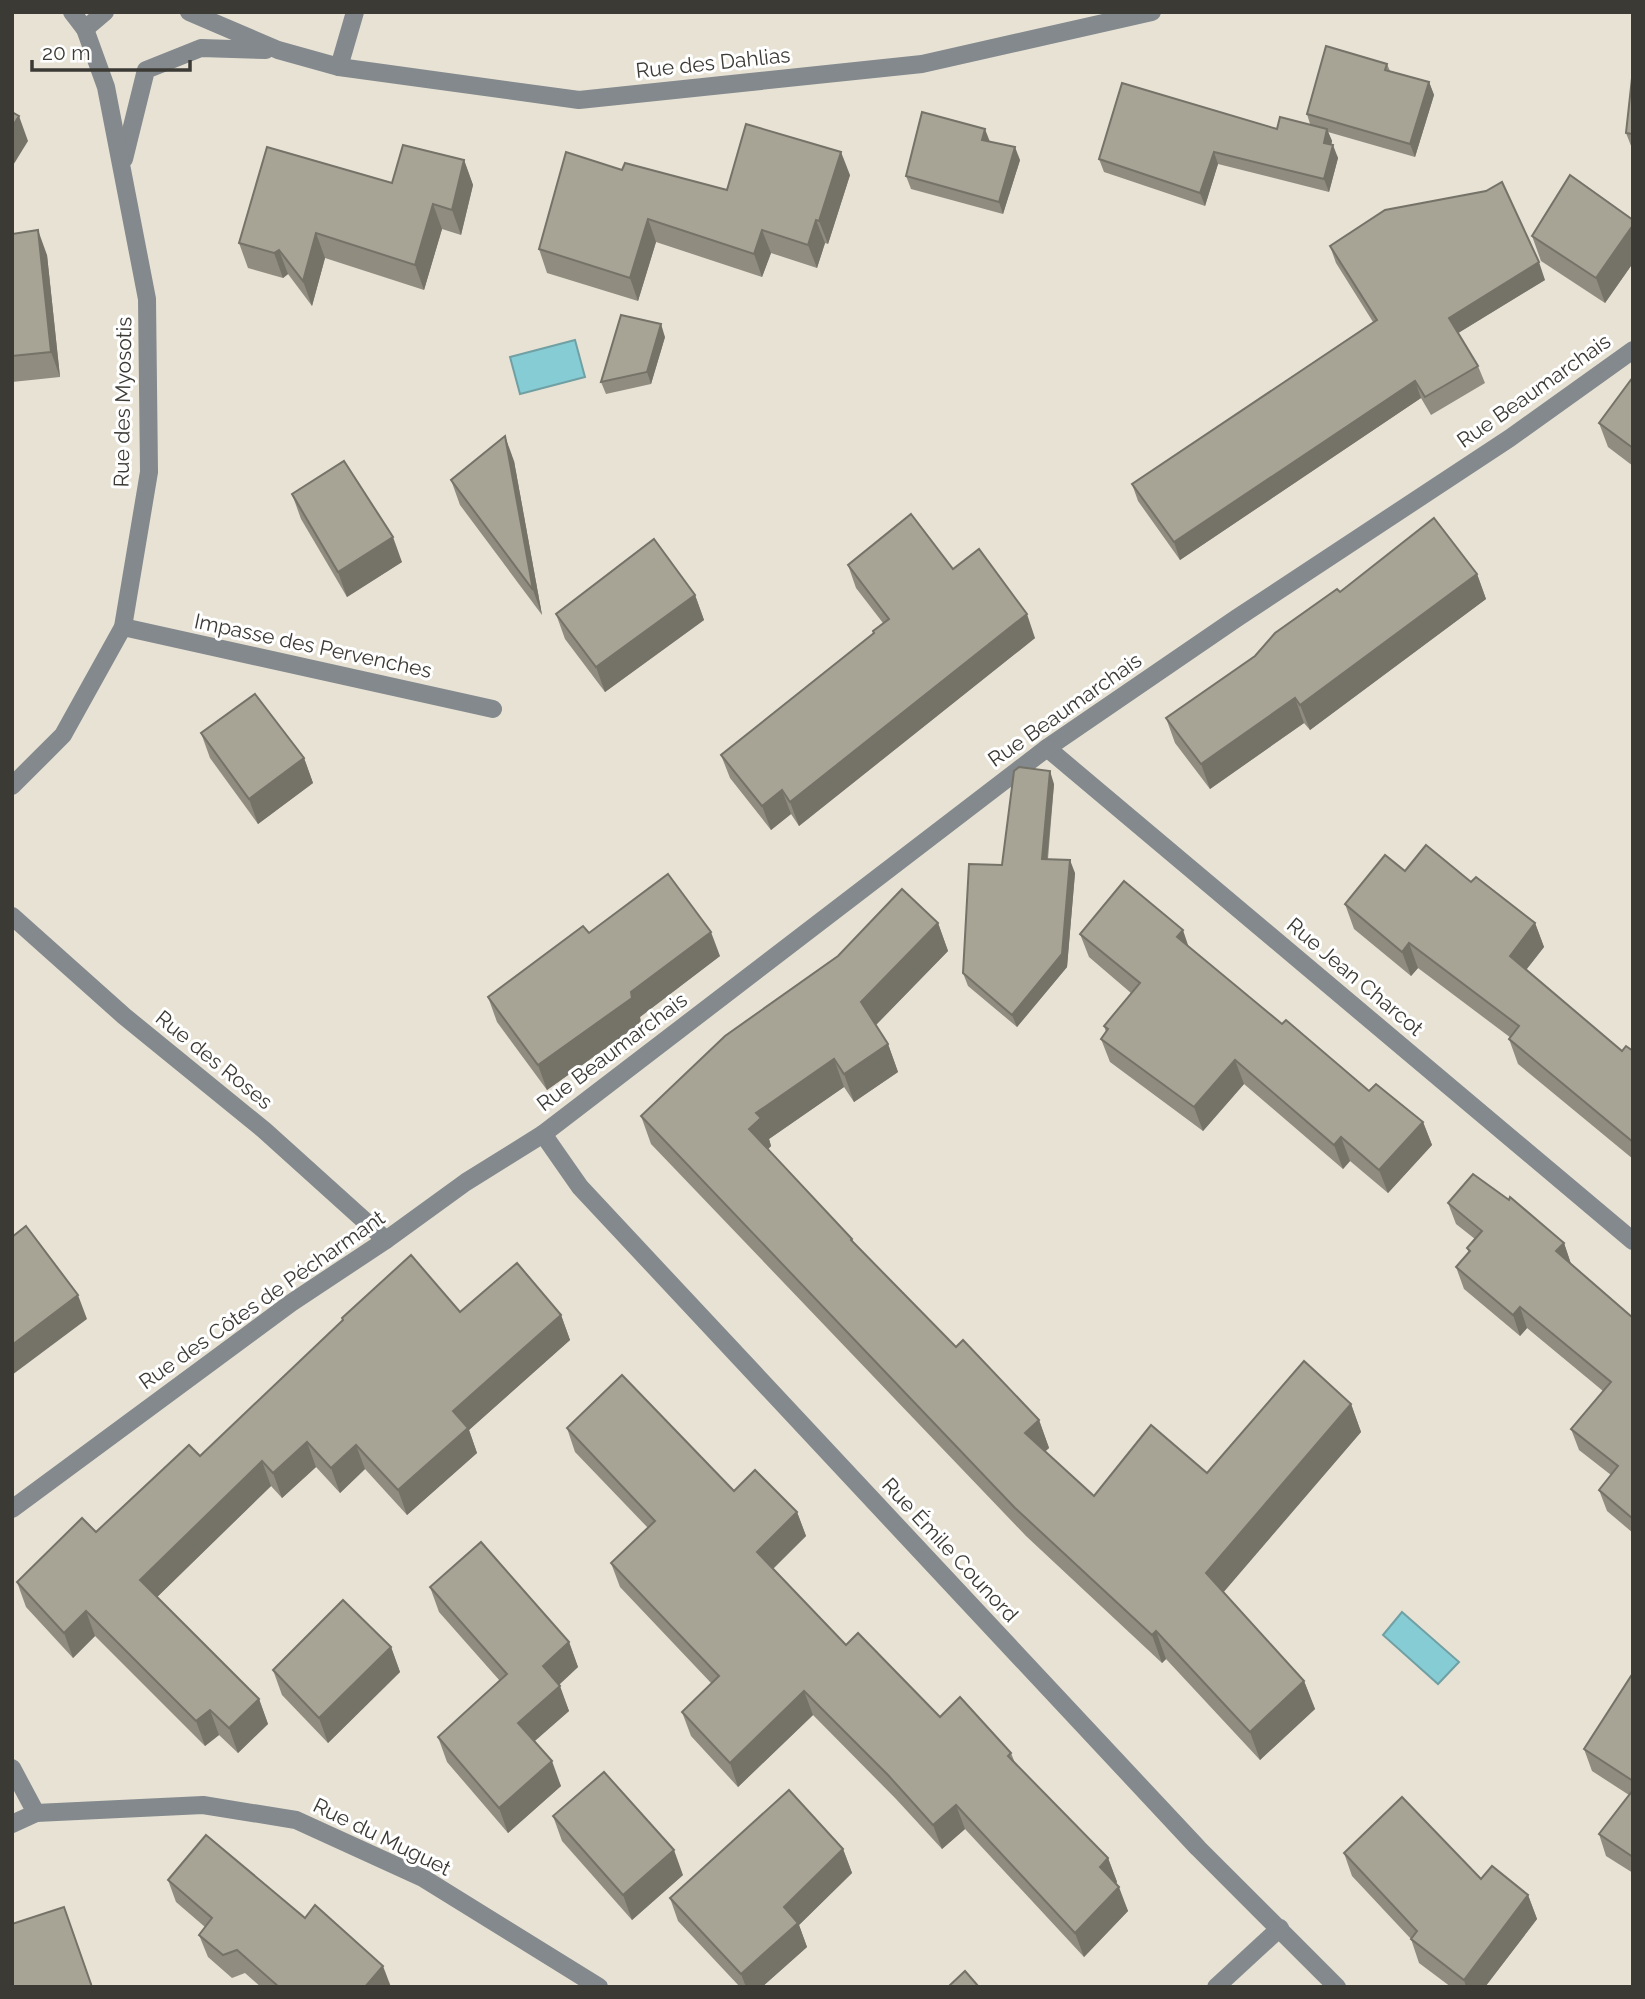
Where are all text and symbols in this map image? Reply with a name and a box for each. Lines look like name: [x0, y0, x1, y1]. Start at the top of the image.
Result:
scale bar: [32, 28, 189, 72]
text: 20 m: [42, 40, 90, 65]
street label: Rue des Dahlias: [635, 42, 791, 83]
street label: Rue des Myosotis: [109, 316, 136, 488]
street label: Rue Beaumarchais: [1452, 328, 1615, 453]
street label: Impasse des Pervenches: [192, 608, 434, 683]
street label: Rue Beaumarchais: [983, 647, 1146, 772]
street label: Rue Jean Charcot: [1282, 912, 1429, 1041]
street label: Rue Beaumarchais: [532, 987, 692, 1116]
street label: Rue des Roses: [151, 1005, 278, 1114]
street label: Rue des Côtes de Pécharmant: [134, 1205, 389, 1394]
street label: Rue Émile Counord: [877, 1472, 1024, 1627]
street label: Rue du Muguet: [309, 1792, 455, 1881]

